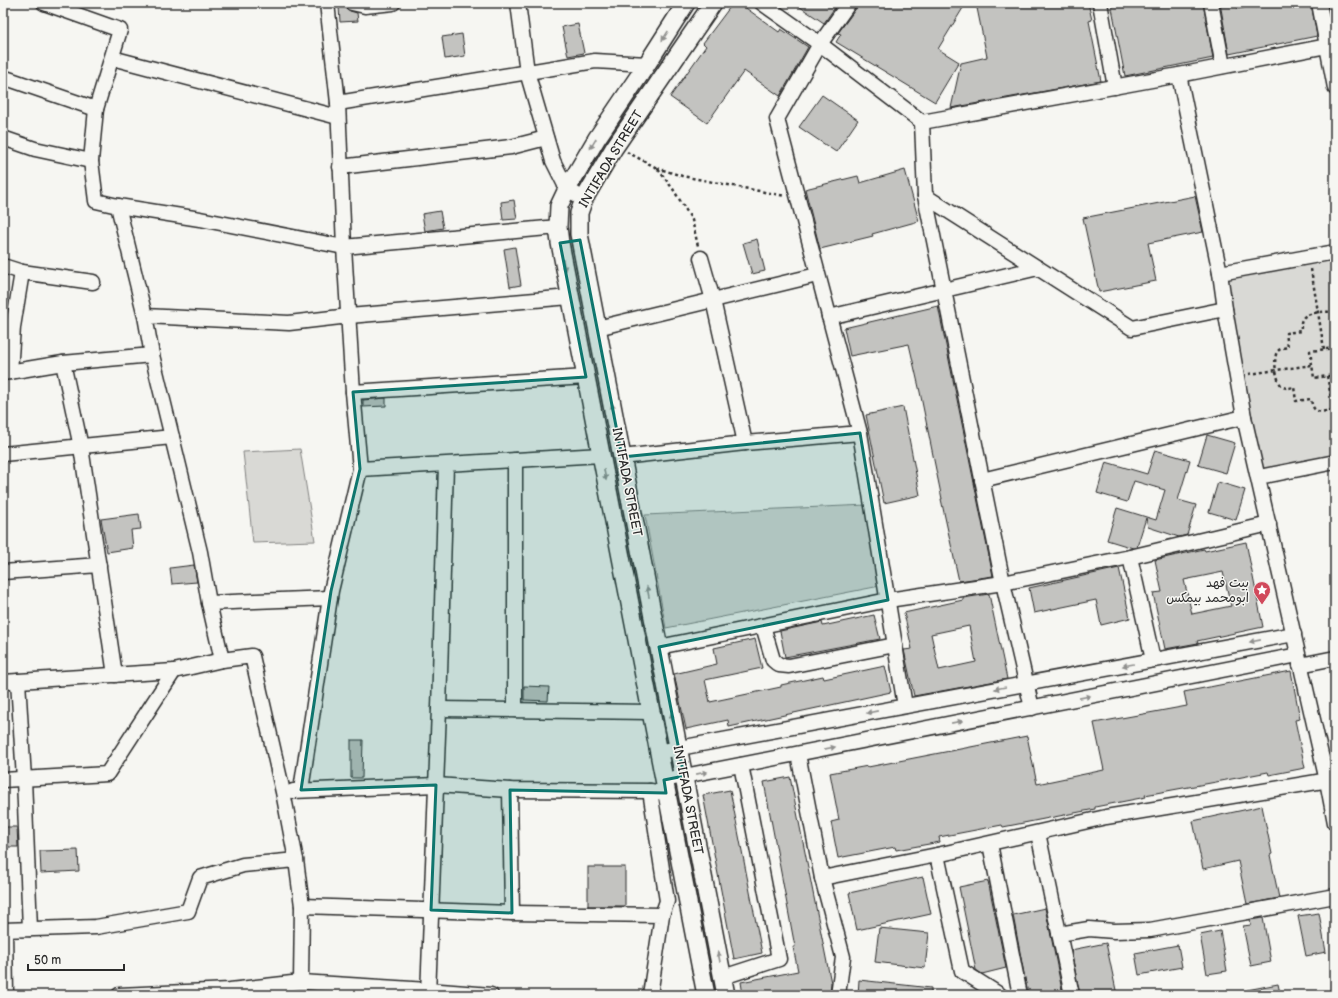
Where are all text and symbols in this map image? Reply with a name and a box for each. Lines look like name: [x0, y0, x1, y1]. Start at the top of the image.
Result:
one-way arrow: [661, 31, 669, 41]
street label: INTIFADA STREET: [576, 107, 646, 211]
one-way arrow: [590, 138, 597, 150]
one-way arrow: [561, 259, 567, 271]
one-way arrow: [609, 403, 615, 415]
street label: INTIFADA STREET: [609, 426, 645, 538]
one-way arrow: [602, 469, 608, 481]
place label: بيت فهد ابومحمد بيمكس: [1166, 575, 1249, 606]
place icon: بيت فهد ابومحمد بيمكس: [1252, 580, 1272, 605]
one-way arrow: [644, 585, 650, 598]
one-way arrow: [1249, 638, 1262, 644]
one-way arrow: [1122, 662, 1134, 668]
one-way arrow: [994, 685, 1006, 691]
one-way arrow: [1079, 694, 1091, 700]
one-way arrow: [866, 709, 878, 715]
one-way arrow: [669, 713, 675, 725]
one-way arrow: [951, 719, 964, 725]
street label: INTIFADA STREET: [670, 744, 706, 856]
one-way arrow: [824, 744, 836, 750]
one-way arrow: [696, 769, 708, 775]
scale bar: [28, 946, 124, 972]
one-way arrow: [716, 951, 722, 963]
text: 50 m: [34, 953, 61, 968]

